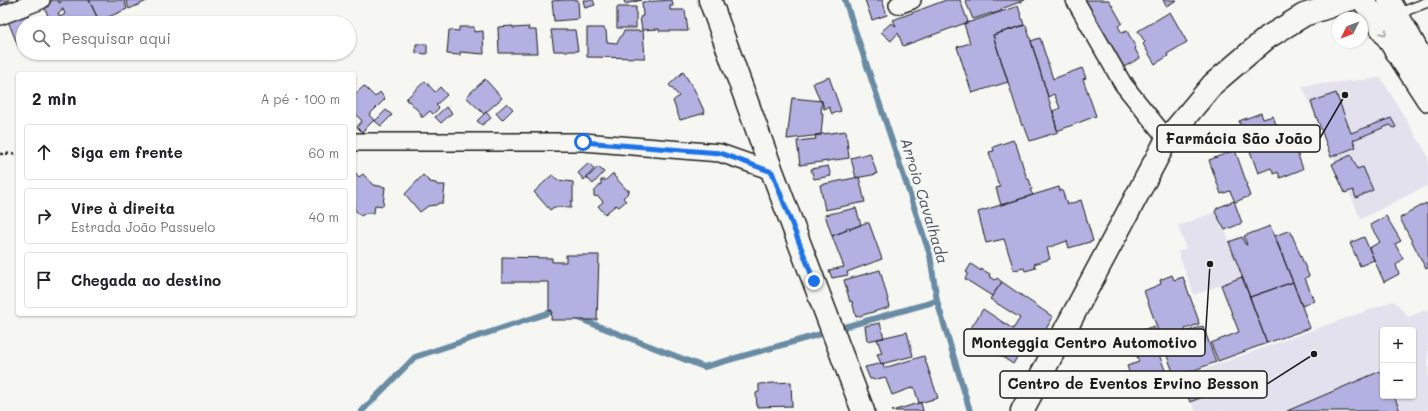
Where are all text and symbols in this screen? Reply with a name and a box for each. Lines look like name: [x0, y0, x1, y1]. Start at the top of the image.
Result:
north arrow: [1332, 12, 1368, 48]
search box: [16, 16, 356, 60]
icon: search: [30, 27, 52, 49]
text: Pesquisar aqui: [62, 28, 171, 48]
one-way arrow: [1379, 29, 1387, 36]
text: 2 min: [32, 87, 77, 109]
text: A pé · 100 m: [260, 90, 340, 107]
callout: Farmácia São João: [1157, 125, 1320, 152]
text: Farmácia São João: [1166, 128, 1312, 148]
route start: [574, 133, 592, 151]
water label: Arroio Cavalhada: [896, 135, 954, 266]
icon: ahead: [33, 141, 55, 163]
text: Siga em frente: [71, 142, 183, 162]
text: 60 m: [309, 144, 339, 161]
text: Vire à direita: [71, 198, 175, 218]
icon: right: [33, 205, 55, 227]
text: 40 m: [309, 208, 339, 225]
text: Estrada João Passuelo: [71, 218, 215, 235]
icon: arrive: [33, 269, 55, 291]
text: Chegada ao destino: [71, 270, 221, 290]
route end: [805, 272, 823, 290]
map controls: [1380, 327, 1416, 399]
button: +: [1380, 327, 1416, 363]
callout: Monteggia Centro Automotivo: [964, 329, 1205, 356]
text: Monteggia Centro Automotivo: [971, 332, 1197, 352]
button: −: [1380, 363, 1416, 399]
callout: Centro de Eventos Ervino Besson: [1000, 371, 1267, 398]
text: Centro de Eventos Ervino Besson: [1007, 373, 1259, 393]

